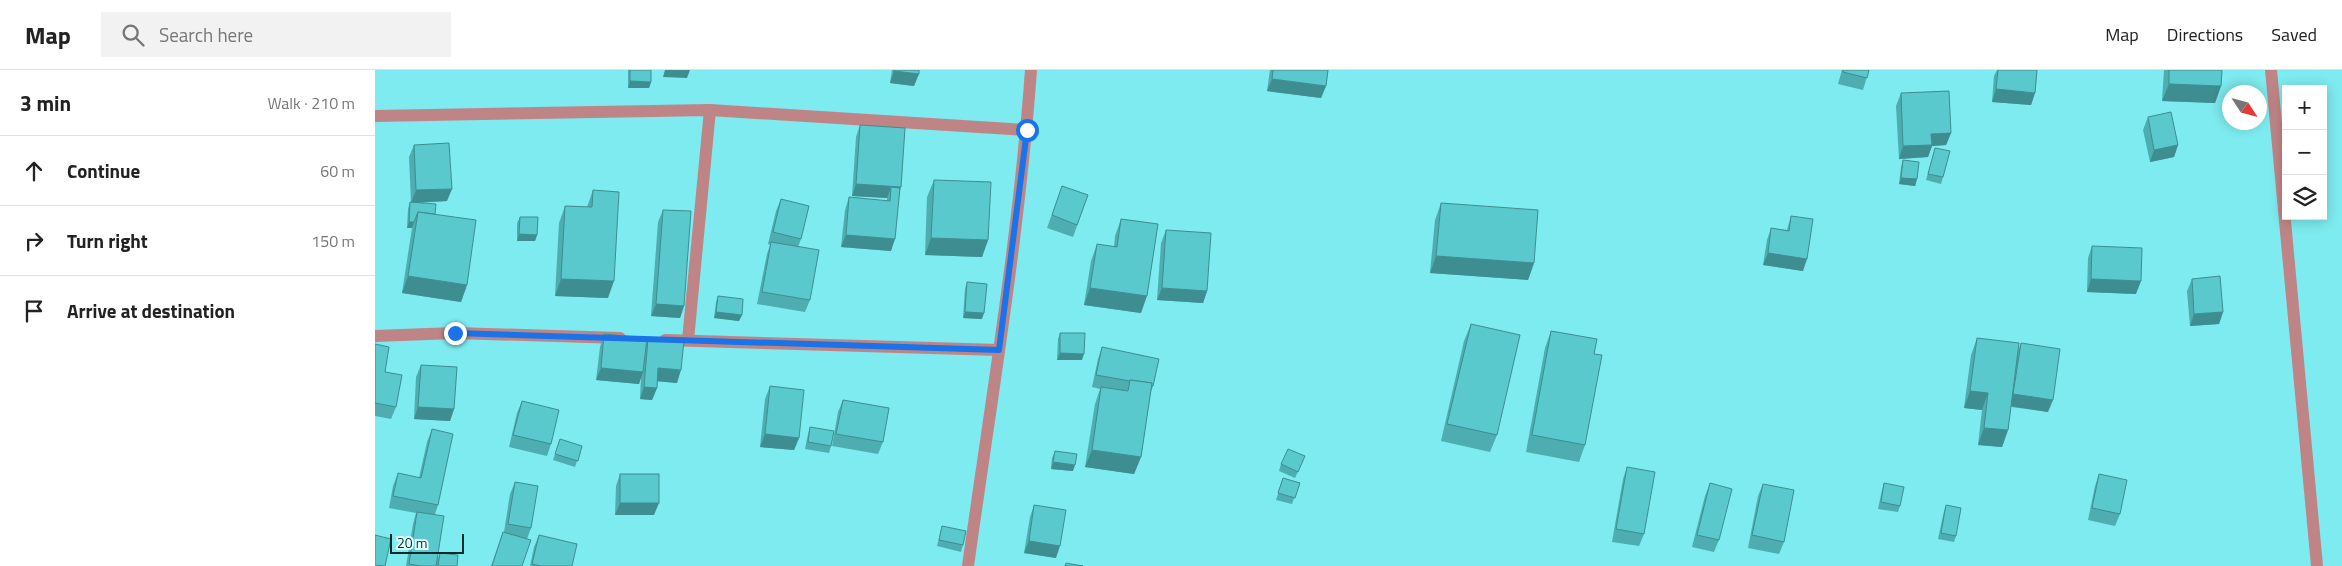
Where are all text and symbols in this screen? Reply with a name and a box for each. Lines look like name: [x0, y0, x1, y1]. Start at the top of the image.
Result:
search box: [101, 12, 451, 57]
text: Map: [25, 17, 71, 53]
text: Search here: [159, 20, 253, 49]
icon: search: [119, 21, 147, 49]
text: Map: [2105, 21, 2139, 48]
text: Directions: [2167, 21, 2243, 48]
text: Saved: [2271, 21, 2317, 48]
north arrow: [2222, 85, 2267, 130]
map controls: [2282, 85, 2327, 220]
button: +: [2282, 85, 2327, 130]
text: 3 min: [20, 87, 71, 119]
text: Walk · 210 m: [267, 91, 355, 115]
route start: [1016, 119, 1039, 142]
button: −: [2282, 130, 2327, 175]
text: Continue: [67, 156, 140, 185]
icon: ahead: [20, 157, 48, 185]
text: 60 m: [320, 159, 355, 183]
button: layers: [2282, 175, 2327, 220]
text: Turn right: [67, 226, 148, 255]
icon: right: [20, 227, 48, 255]
text: 150 m: [311, 229, 355, 253]
text: Arrive at destination: [67, 296, 235, 325]
icon: arrive: [20, 297, 48, 325]
route end: [444, 322, 467, 345]
scale bar: [390, 531, 464, 554]
text: 20 m: [397, 532, 427, 553]

